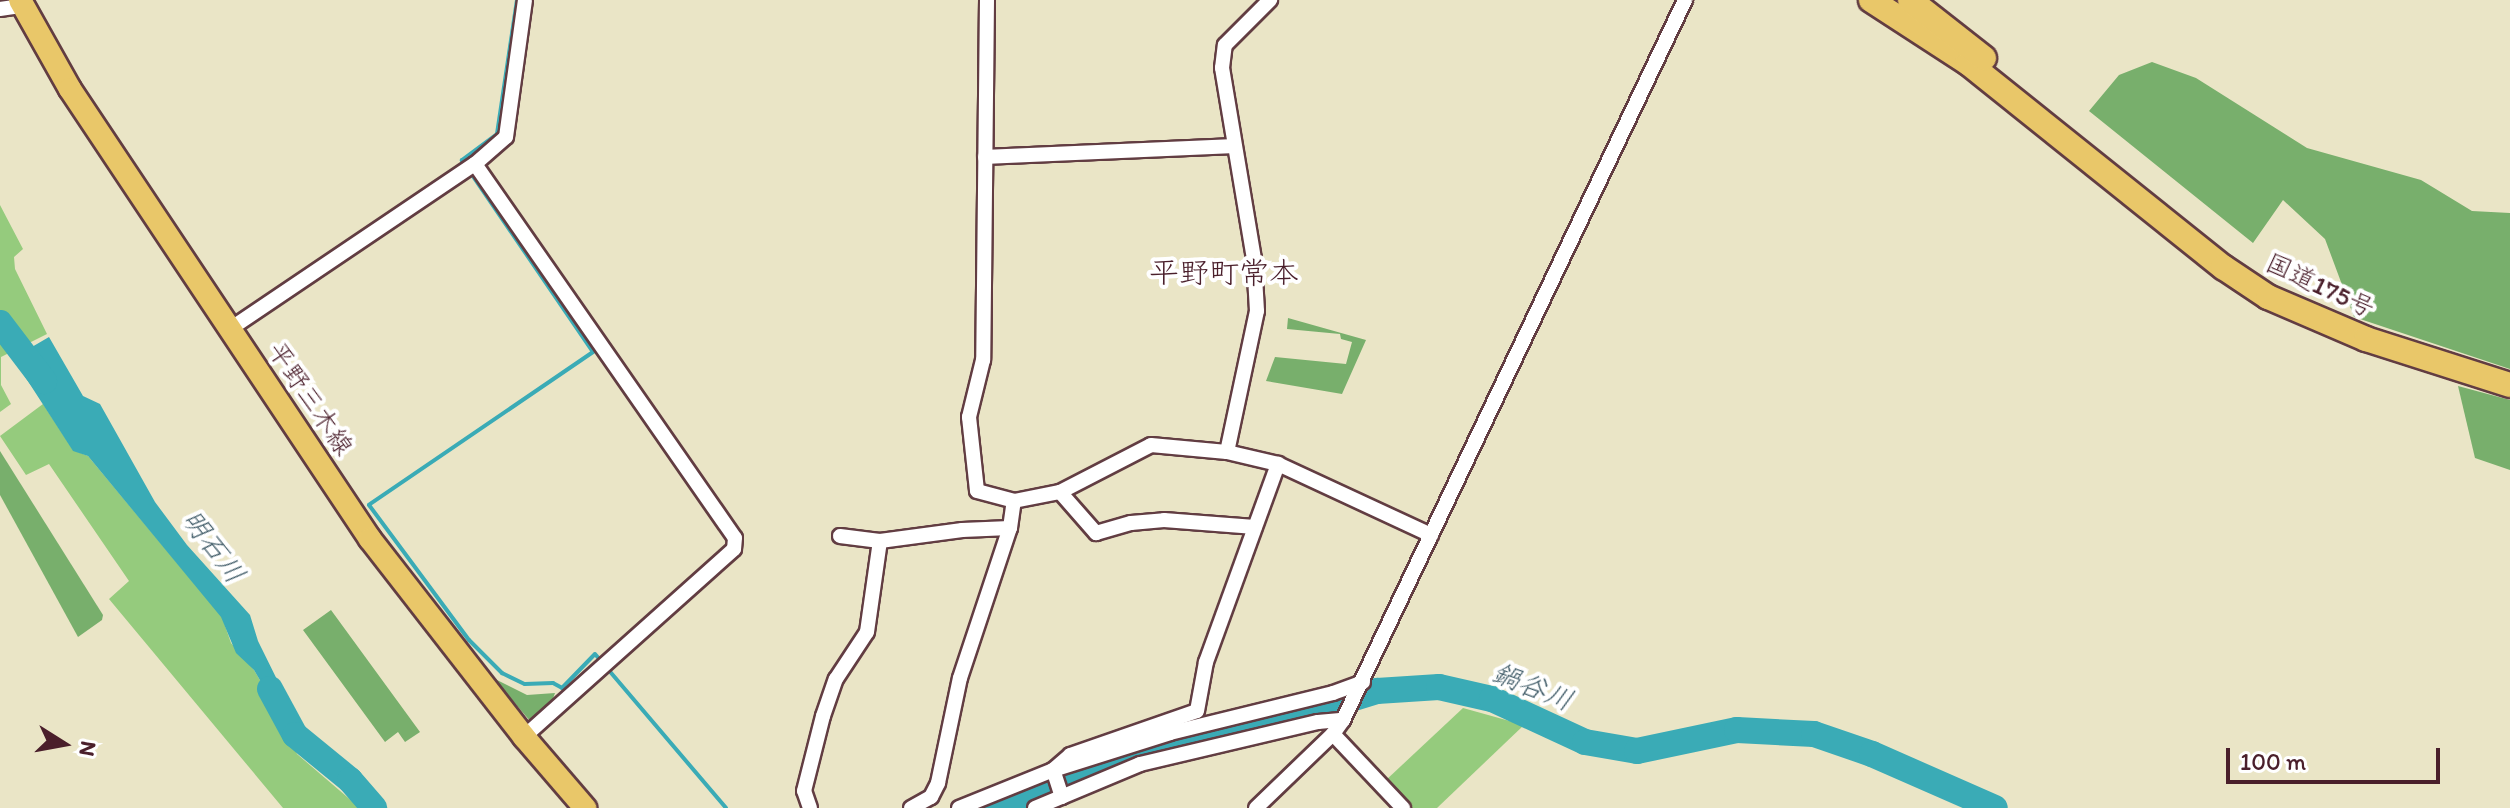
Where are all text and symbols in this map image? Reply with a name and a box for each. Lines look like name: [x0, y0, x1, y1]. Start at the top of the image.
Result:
street label: 国道175号: [2261, 247, 2379, 325]
district label: 平野町常本: [1149, 255, 1299, 291]
street label: 平野三木線: [261, 336, 359, 462]
water label: 明石川: [175, 502, 253, 590]
water label: 鍋谷川: [1488, 655, 1578, 717]
north arrow: [24, 704, 104, 784]
scale bar: [2230, 732, 2444, 782]
text: N: [73, 739, 103, 759]
text: 100 m: [2240, 747, 2306, 776]

